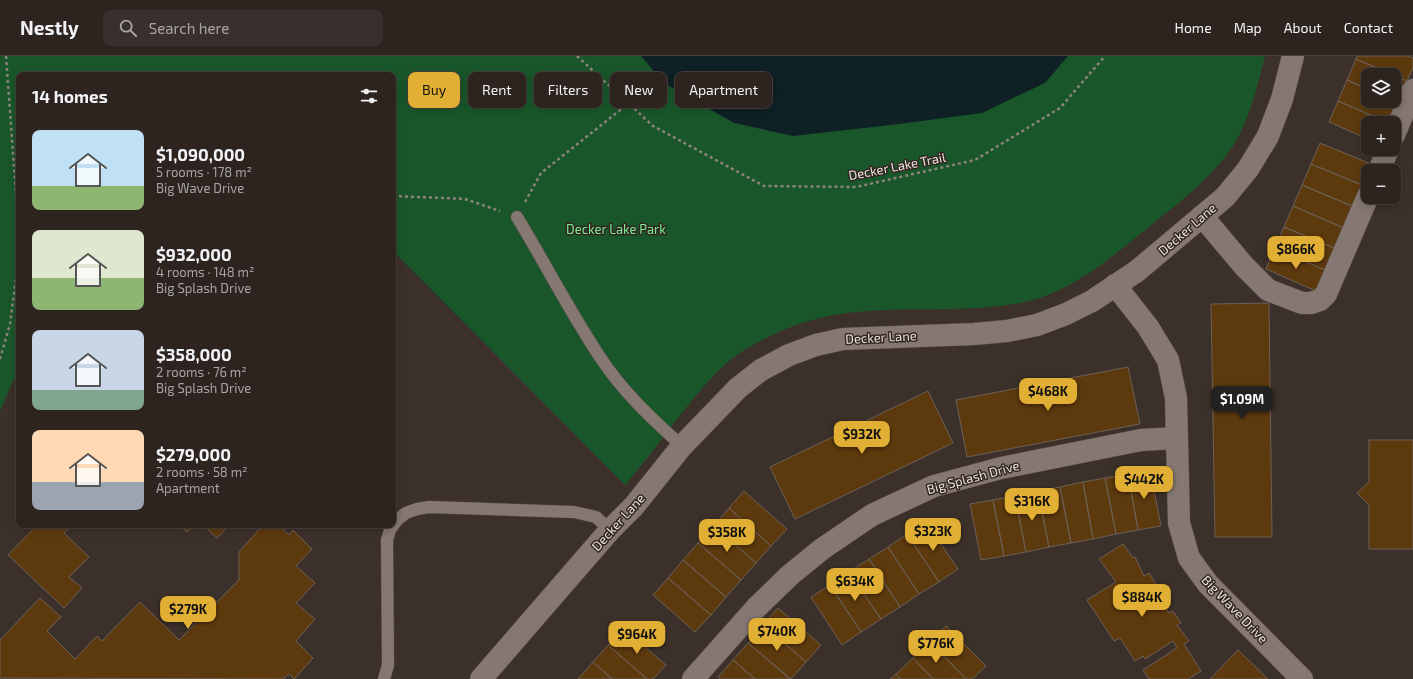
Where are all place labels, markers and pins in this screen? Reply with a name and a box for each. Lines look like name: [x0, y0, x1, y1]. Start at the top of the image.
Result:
pin: $866K: [1268, 236, 1324, 270]
pin: $468K: [1020, 378, 1076, 412]
pin: $1.09M: [1209, 386, 1275, 420]
pin: $932K: [834, 421, 890, 455]
pin: $442K: [1116, 466, 1172, 500]
pin: $316K: [1004, 488, 1060, 522]
pin: $323K: [905, 518, 961, 552]
pin: $358K: [699, 519, 755, 553]
pin: $634K: [827, 568, 883, 602]
pin: $884K: [1114, 584, 1170, 618]
pin: $279K: [160, 596, 216, 630]
pin: $740K: [749, 618, 805, 652]
pin: $964K: [609, 621, 665, 655]
pin: $776K: [908, 630, 964, 664]

